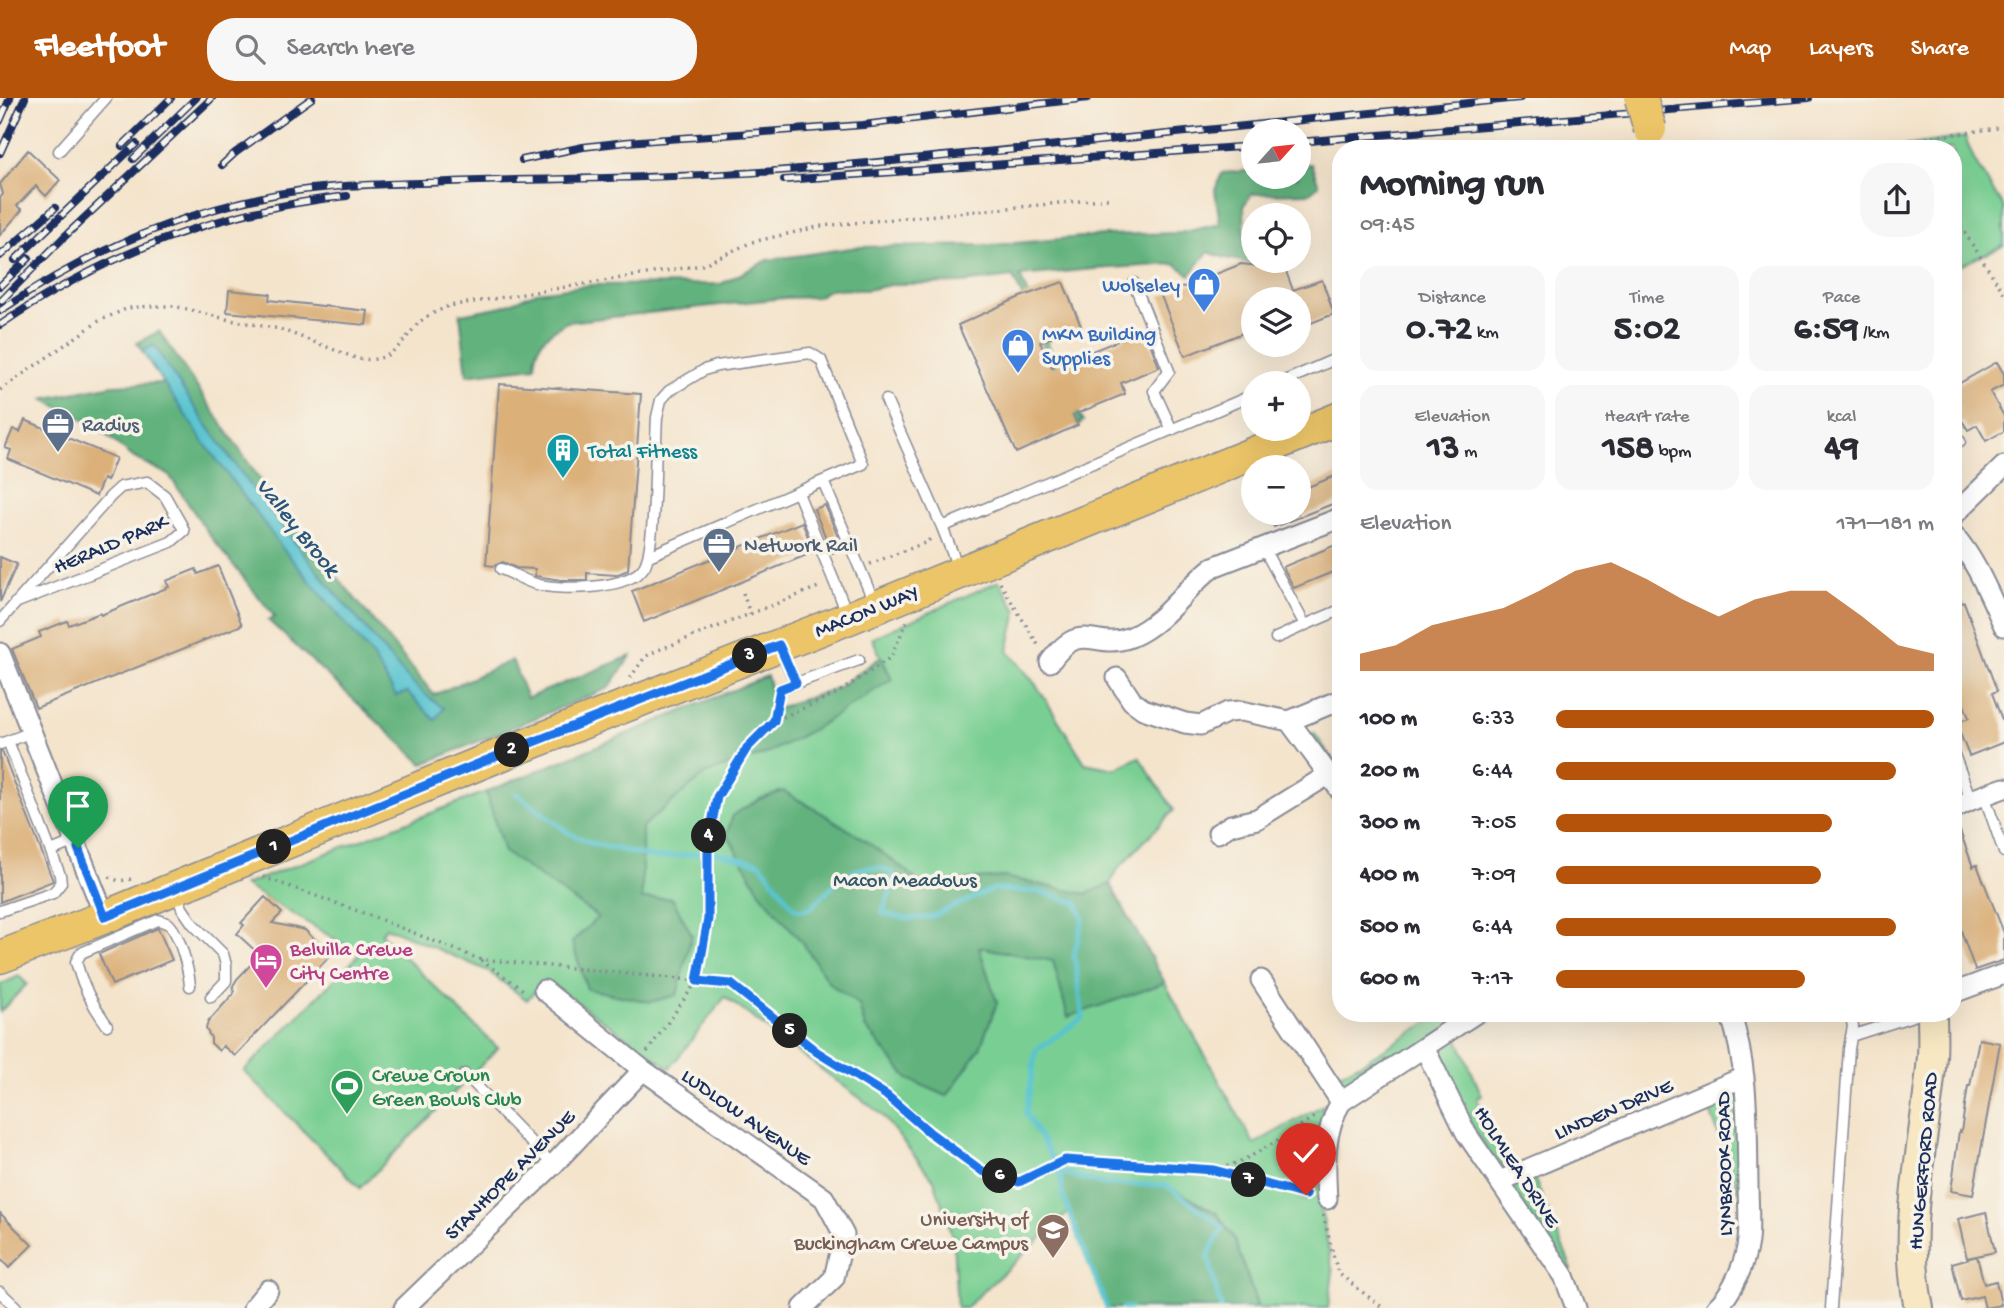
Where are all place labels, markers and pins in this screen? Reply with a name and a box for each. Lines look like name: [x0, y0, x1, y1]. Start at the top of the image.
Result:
shop icon: Wolseley: [1185, 265, 1223, 314]
place label: Wolseley: [1102, 275, 1180, 300]
place label: MKM Building Supplies: [1042, 324, 1156, 373]
shop icon: MKM Building Supplies: [999, 326, 1037, 375]
office icon: Radius: [39, 405, 77, 454]
place label: Radius: [82, 415, 140, 440]
building icon: Total Fitness: [544, 431, 582, 480]
place label: Total Fitness: [587, 441, 698, 466]
office icon: Network Rail: [700, 525, 738, 574]
place label: Network Rail: [744, 535, 858, 560]
pin: 3: [732, 638, 768, 674]
pin: 2: [494, 732, 530, 768]
pin: [48, 776, 108, 848]
pin: 4: [692, 818, 726, 854]
pin: 1: [256, 830, 292, 864]
place label: Belvilla Crewe City Centre: [289, 939, 414, 988]
hotel icon: Belvilla Crewe City Centre: [247, 941, 285, 990]
pin: 5: [772, 1014, 808, 1048]
place label: Crewe Crown Green Bowls Club: [372, 1065, 522, 1114]
sports icon: Crewe Crown Green Bowls Club: [328, 1067, 366, 1116]
pin: [1276, 1123, 1336, 1195]
pin: 6: [982, 1158, 1018, 1194]
pin: 7: [1232, 1162, 1266, 1198]
place label: University of Buckingham Crewe Campus: [793, 1209, 1030, 1258]
school or university icon: University of Buckingham Crewe Campus: [1034, 1211, 1072, 1260]

